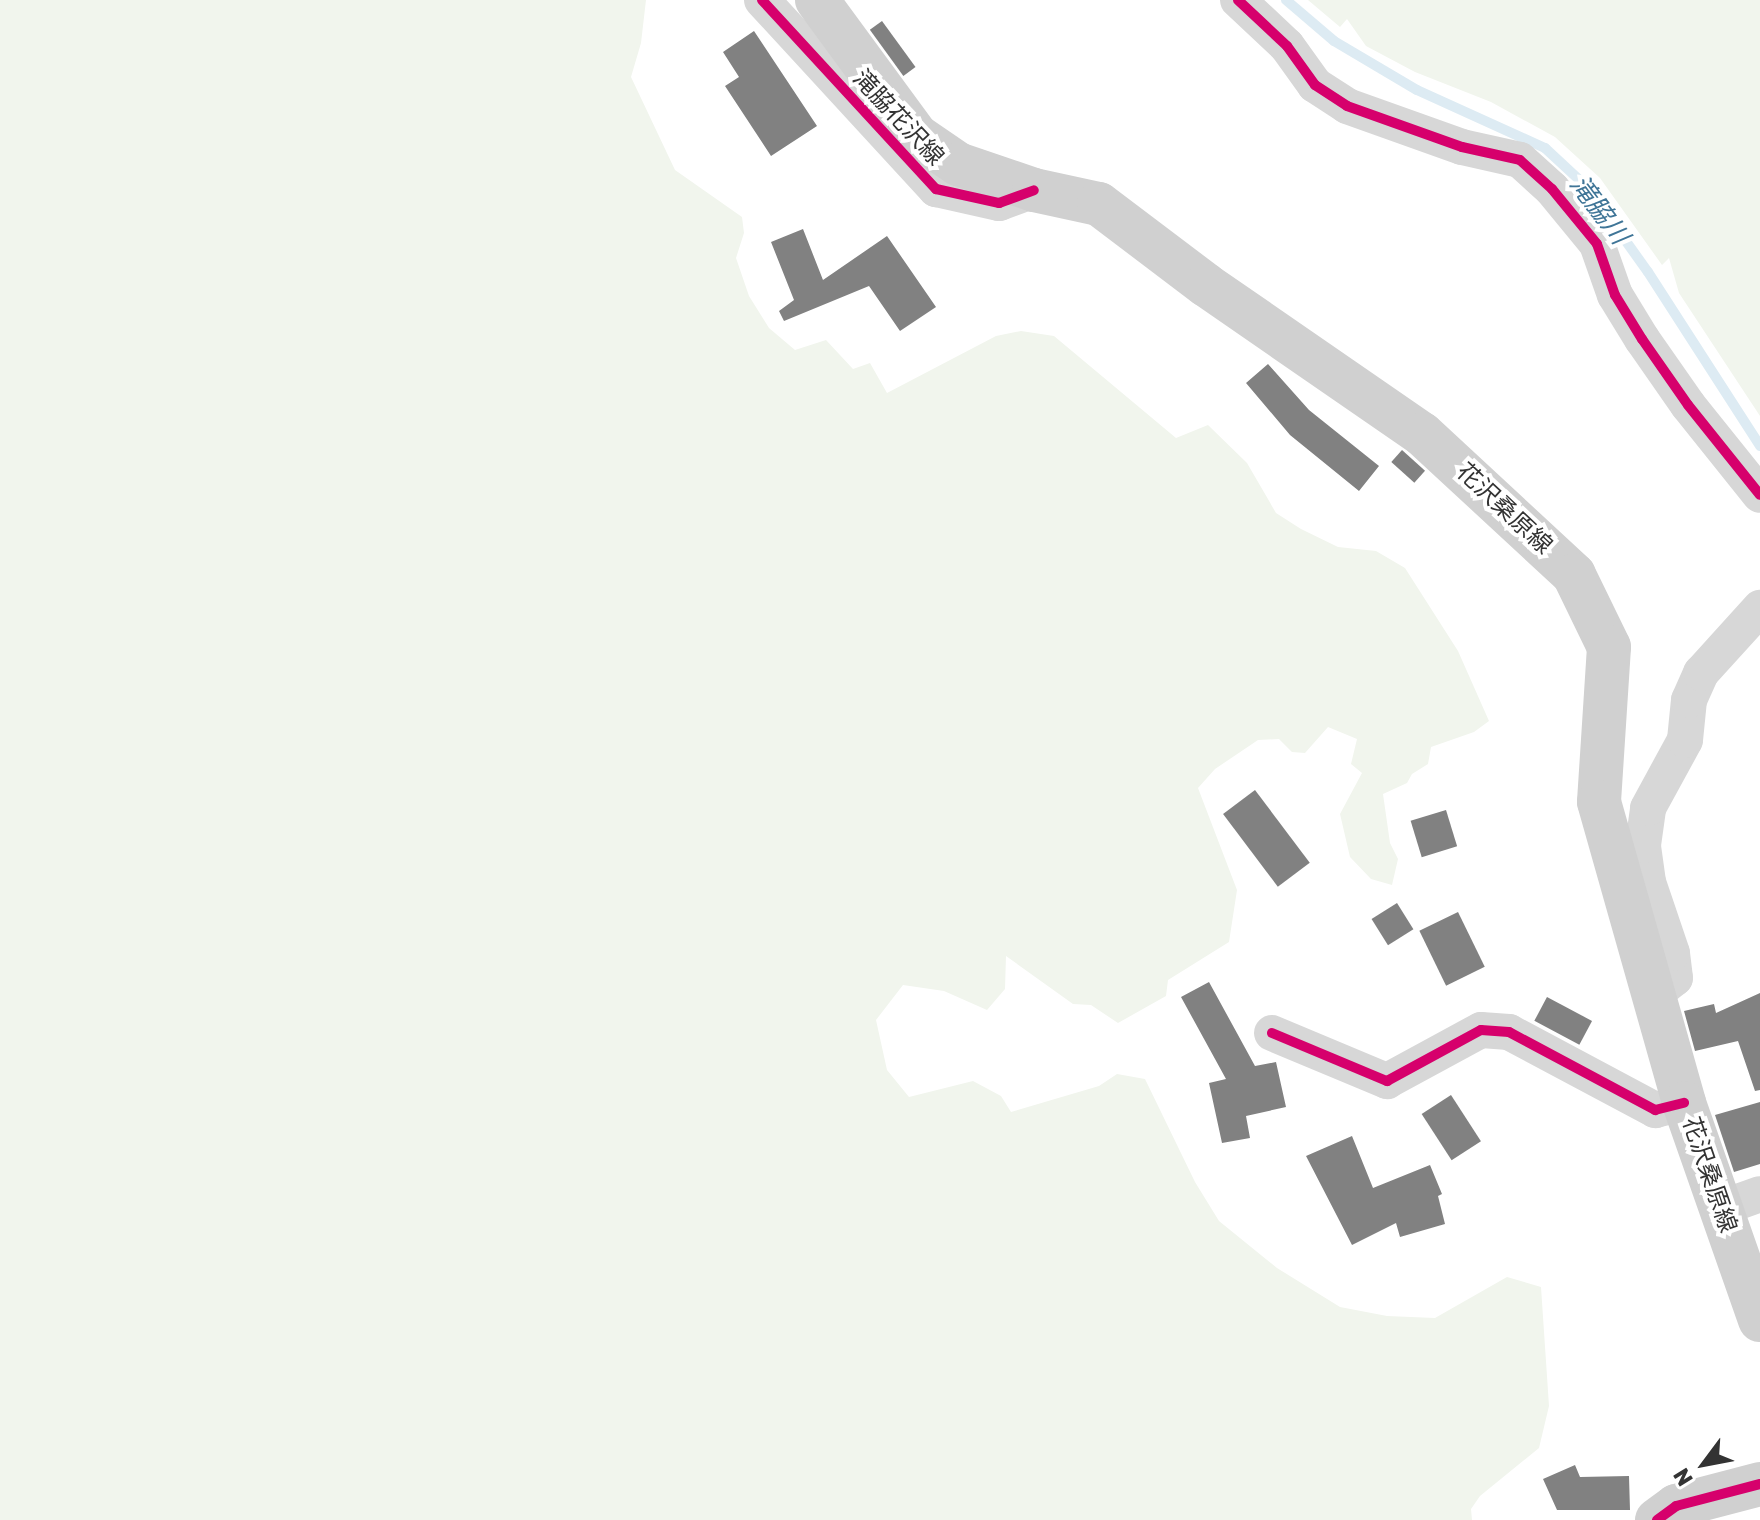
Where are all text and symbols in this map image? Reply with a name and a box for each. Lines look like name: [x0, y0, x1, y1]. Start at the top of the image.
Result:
street label: 滝脇花沢線: [847, 64, 949, 172]
water label: 滝脇川: [1563, 169, 1635, 251]
street label: 花沢桑原線: [1450, 458, 1558, 560]
street label: 花沢桑原線: [1676, 1114, 1742, 1236]
north arrow: [1664, 1424, 1744, 1504]
text: N: [1668, 1463, 1699, 1491]

